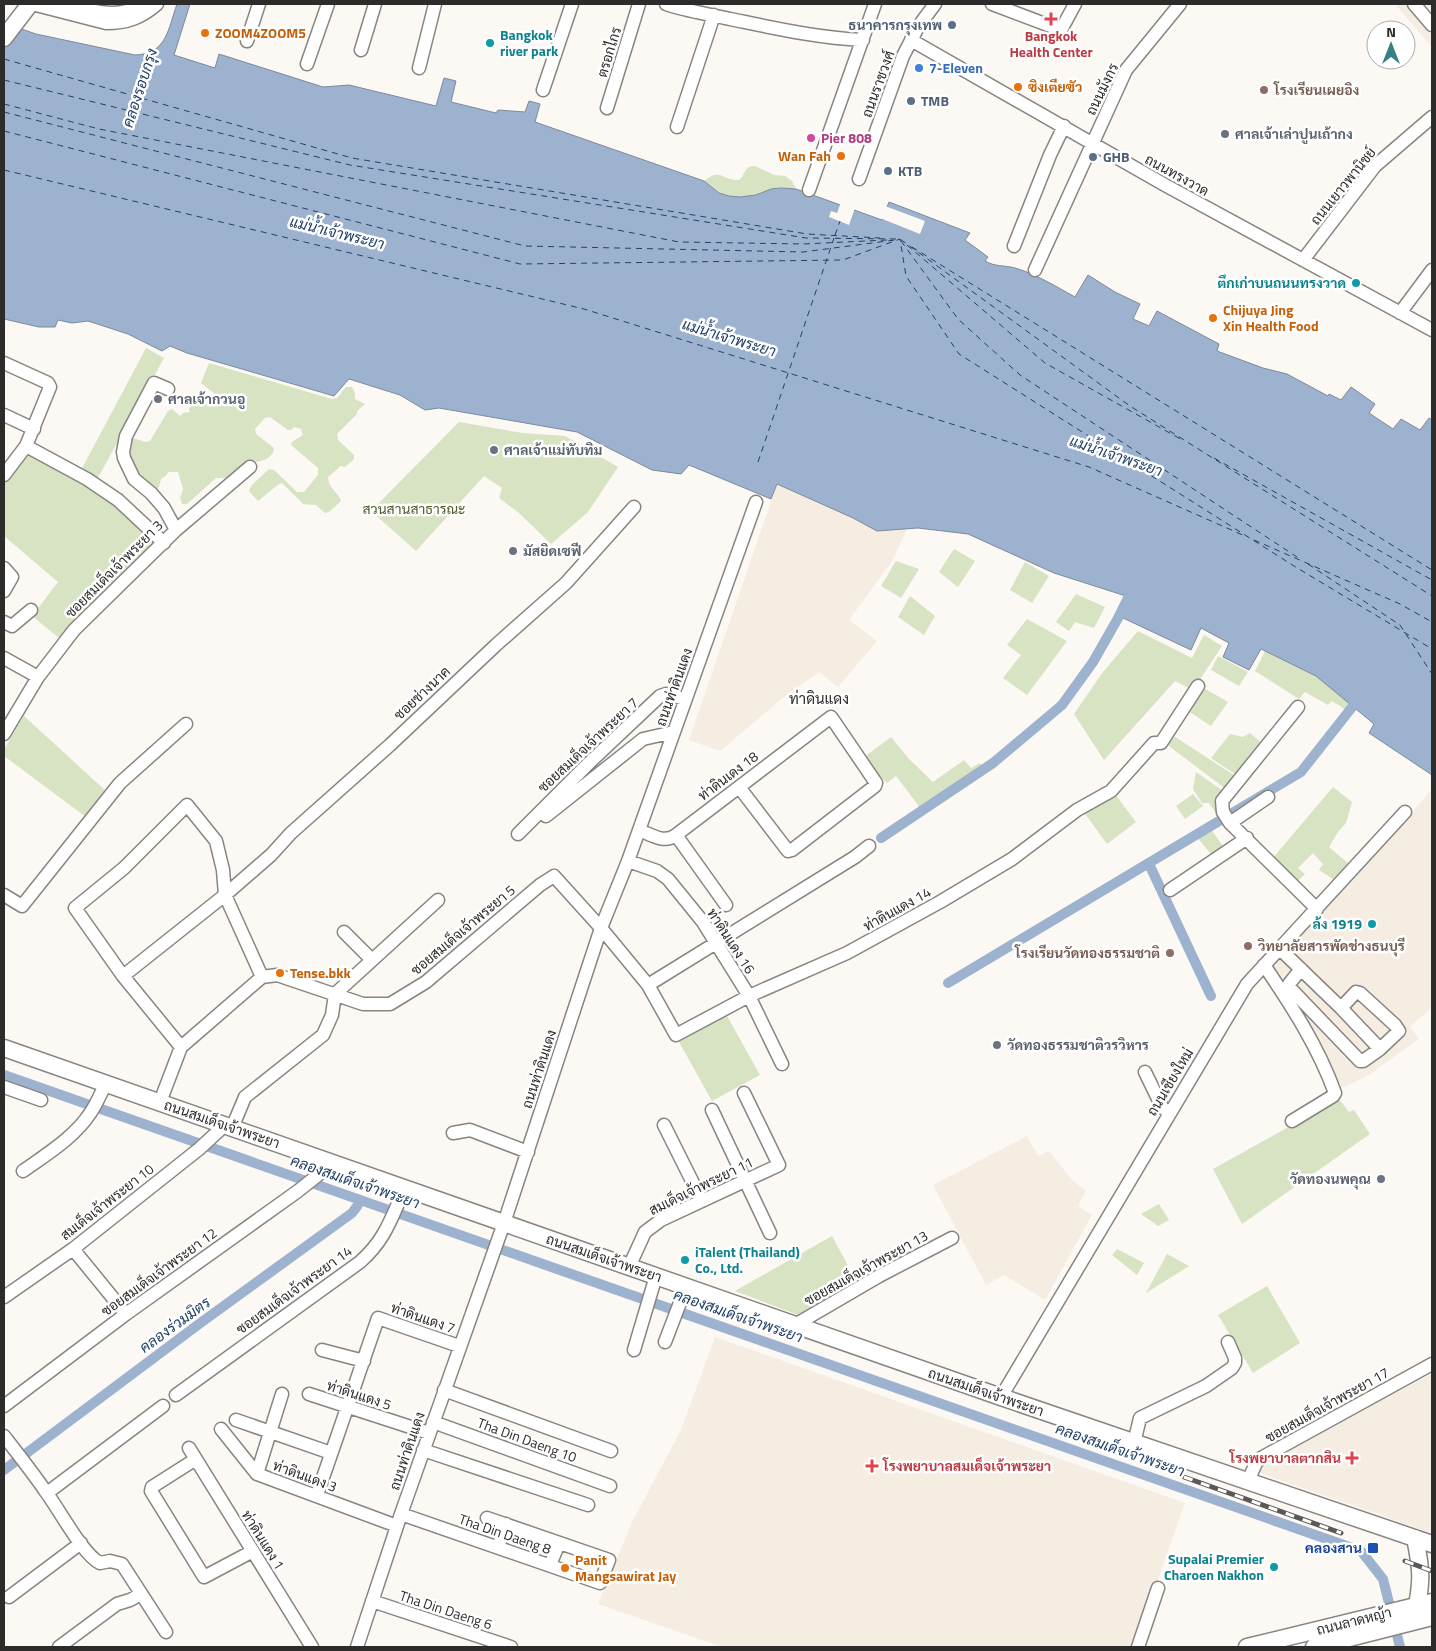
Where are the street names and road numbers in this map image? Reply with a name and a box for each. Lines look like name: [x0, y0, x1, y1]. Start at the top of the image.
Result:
street label: ตรอกไกร: [591, 24, 626, 80]
street label: ถนนราชวงศ์: [856, 47, 899, 120]
street label: ถนนมังกร: [1080, 59, 1123, 118]
street label: ถนนเยาวพานิชย์: [1305, 142, 1381, 229]
street label: ถนนทรงวาด: [1141, 148, 1213, 201]
street label: ซอยสมเด็จเจ้าพระยา 3: [60, 515, 167, 622]
street label: ถนนท่าดินแดง: [650, 645, 697, 729]
street label: ซอยช่างนาค: [389, 661, 455, 724]
street label: ซอยสมเด็จเจ้าพระยา 7: [533, 692, 643, 797]
street label: ท่าดินเดง 18: [693, 746, 762, 805]
street label: ซอยสมเด็จเจ้าพระยา 5: [406, 879, 520, 980]
street label: ท่าดินแดง 14: [859, 881, 935, 936]
street label: ท่าดินแดง 16: [702, 904, 761, 978]
street label: ถนนท่าดินแดง: [516, 1027, 561, 1111]
street label: ถนนเชียงใหม่: [1141, 1044, 1198, 1120]
street label: ถนนสมเด็จเจ้าพระยา: [161, 1094, 283, 1153]
street label: สมเด็จเจ้าพระยา 11: [645, 1151, 757, 1220]
street label: สมเด็จเจ้าพระยา 10: [55, 1158, 158, 1245]
street label: ซอยสมเด็จเจ้าพระยา 12: [96, 1222, 221, 1321]
street label: ซอยสมเด็จเจ้าพระยา 13: [800, 1225, 932, 1310]
street label: ถนนสมเด็จเจ้าพระยา: [543, 1228, 665, 1287]
street label: ซอยสมเด็จเจ้าพระยา 14: [231, 1240, 356, 1339]
street label: ท่าดินแดง 7: [388, 1297, 458, 1338]
street label: ถนนสมเด็จเจ้าพระยา: [925, 1362, 1047, 1421]
street label: ซอยสมเด็จเจ้าพระยา 17: [1261, 1362, 1393, 1447]
street label: ท่าดินแดง 5: [324, 1374, 394, 1415]
street label: ถนนท่าดินแดง: [383, 1409, 430, 1493]
street label: Tha Din Daeng 10: [475, 1412, 580, 1467]
street label: ท่าดินแดง 3: [270, 1454, 340, 1497]
street label: ท่าดินแดง 1: [237, 1506, 290, 1574]
street label: Tha Din Daeng 8: [456, 1508, 554, 1559]
street label: Tha Din Daeng 6: [397, 1585, 495, 1634]
street label: ถนนลาดหญ้า: [1314, 1601, 1394, 1640]

